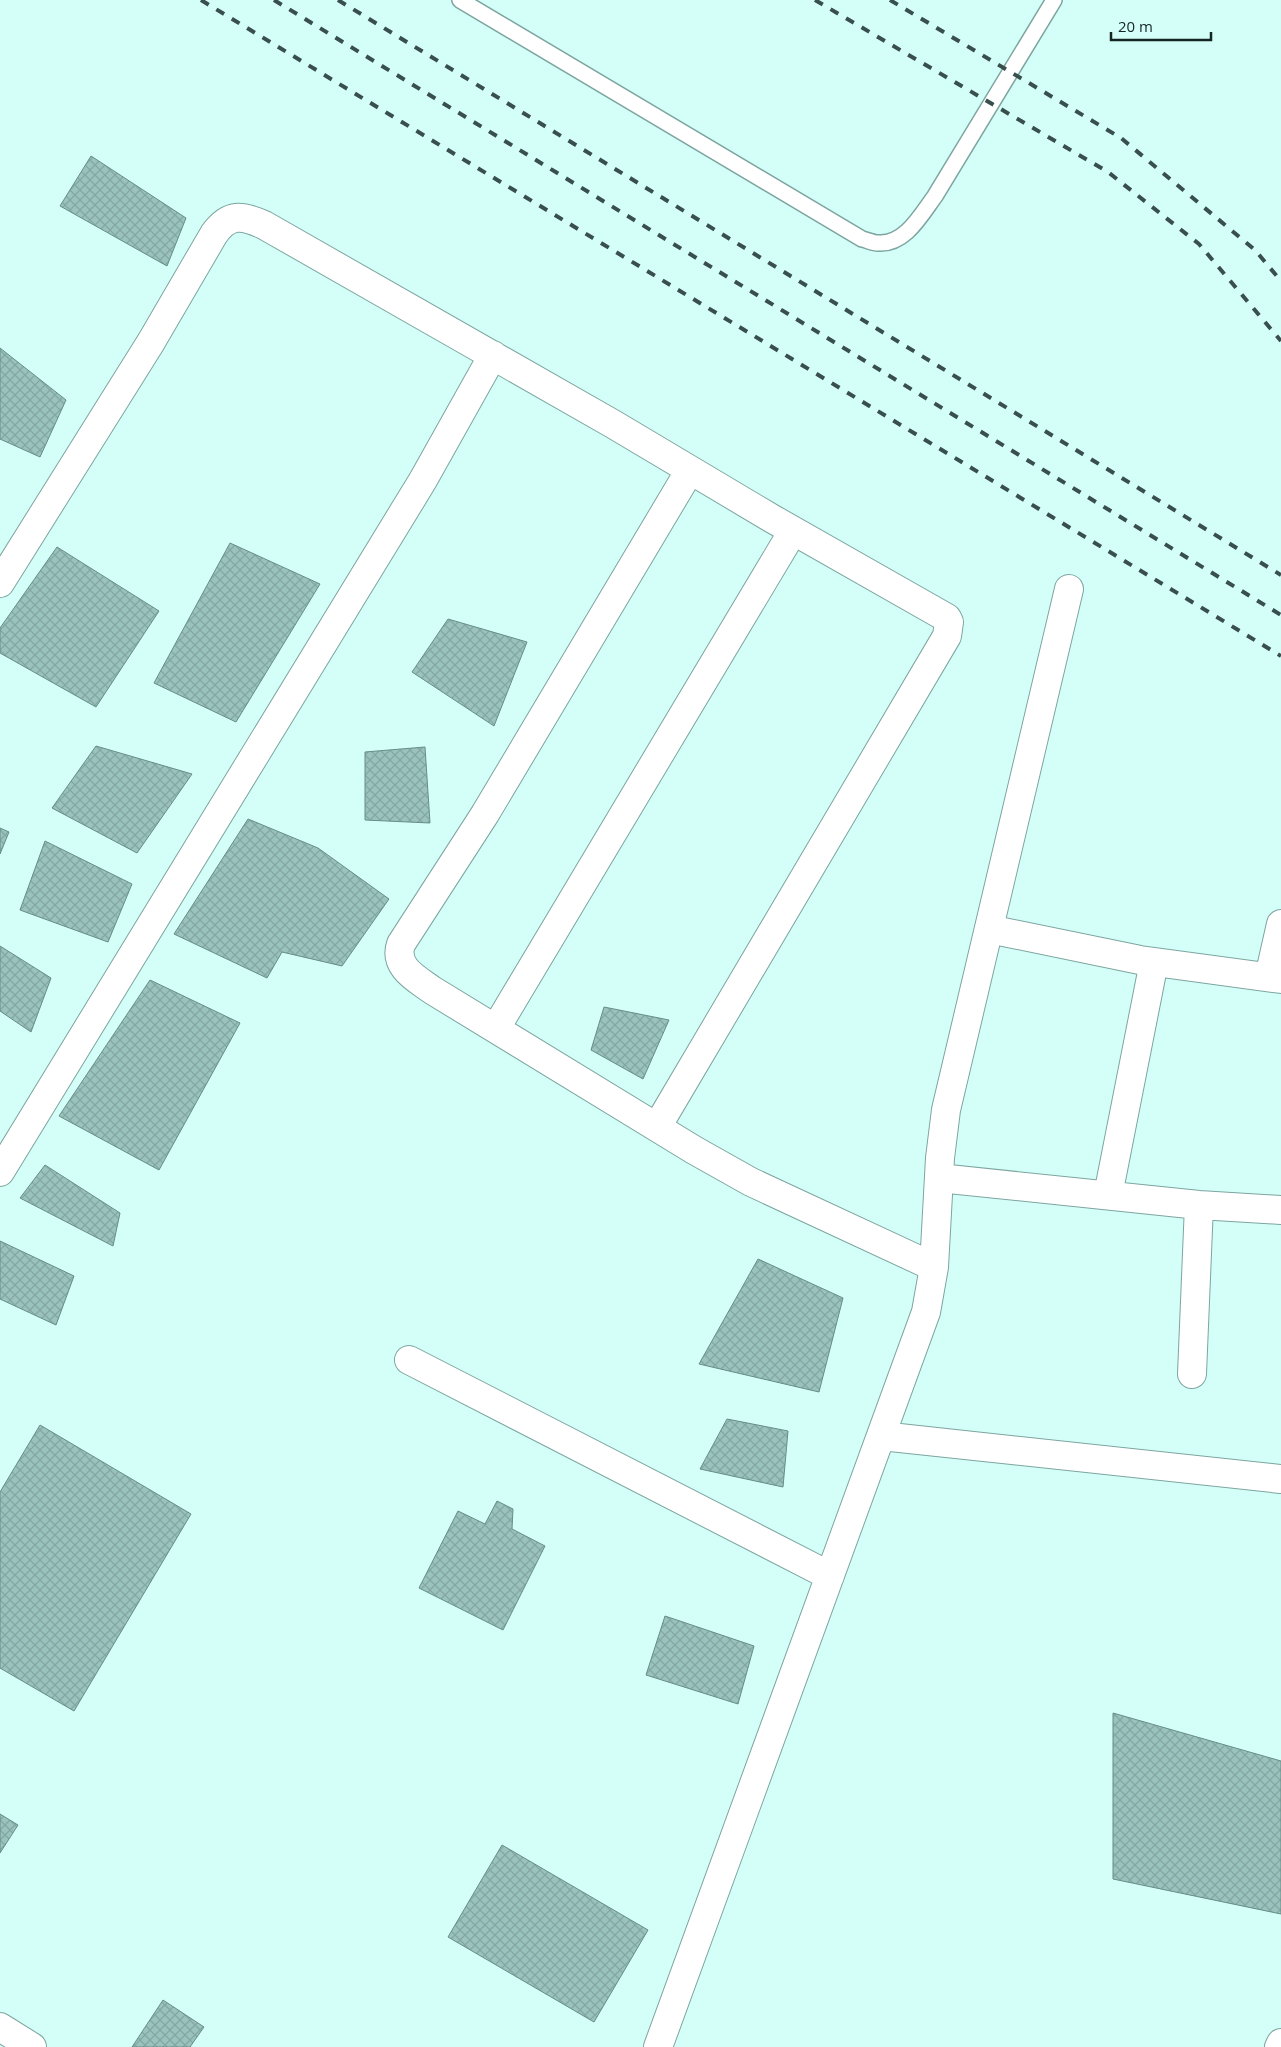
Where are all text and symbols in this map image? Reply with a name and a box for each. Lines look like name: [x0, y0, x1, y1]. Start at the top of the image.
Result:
scale bar: [1111, 10, 1211, 42]
text: 20 m: [1118, 16, 1153, 36]

